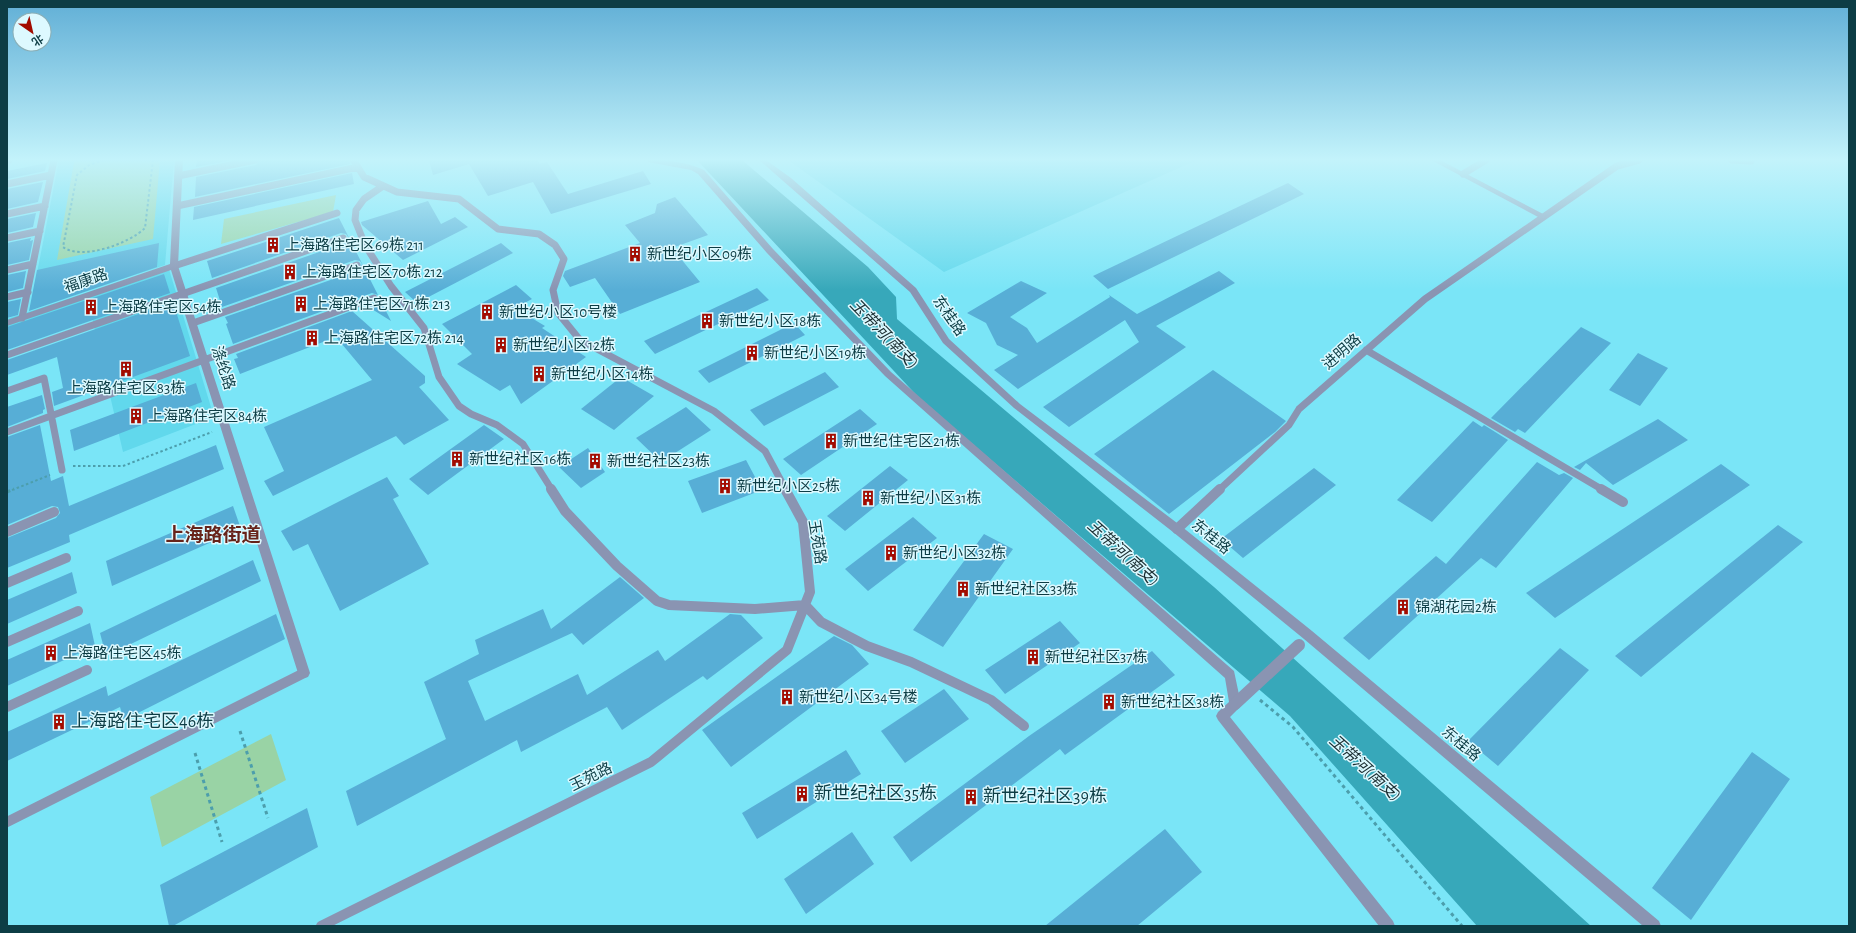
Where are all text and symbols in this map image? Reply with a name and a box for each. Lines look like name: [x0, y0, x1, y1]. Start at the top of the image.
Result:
north arrow: [12, 12, 52, 52]
text: 北: [30, 32, 45, 48]
building icon: 上海路住宅区69栋 211: [264, 236, 282, 254]
place label: 上海路住宅区69栋 211: [285, 236, 424, 253]
building icon: 新世纪小区09栋: [626, 245, 644, 263]
place label: 新世纪小区09栋: [647, 245, 752, 262]
building icon: 上海路住宅区70栋 212: [281, 263, 299, 281]
place label: 上海路住宅区70栋 212: [302, 263, 443, 280]
street label: 福康路: [62, 266, 110, 295]
street label: 东桂路: [930, 293, 969, 339]
building icon: 上海路住宅区71栋 213: [292, 295, 310, 313]
place label: 上海路住宅区71栋 213: [313, 295, 450, 312]
water label: 玉带河(南支): [847, 296, 922, 372]
building icon: 上海路住宅区54栋: [82, 298, 100, 316]
place label: 上海路住宅区54栋: [103, 298, 222, 315]
building icon: 新世纪小区10号楼: [478, 303, 496, 321]
place label: 新世纪小区10号楼: [499, 304, 617, 320]
building icon: 新世纪小区18栋: [698, 312, 716, 330]
place label: 新世纪小区18栋: [719, 312, 821, 329]
building icon: 上海路住宅区72栋 214: [303, 329, 321, 347]
place label: 上海路住宅区72栋 214: [324, 329, 464, 346]
street label: 进明路: [1319, 331, 1364, 372]
building icon: 新世纪小区12栋: [492, 336, 510, 354]
place label: 新世纪小区12栋: [513, 336, 615, 353]
street label: 涤纶路: [209, 344, 238, 392]
building icon: 新世纪小区19栋: [743, 344, 761, 362]
place label: 新世纪小区19栋: [764, 344, 866, 361]
building icon: 上海路住宅区83栋: [117, 360, 135, 378]
building icon: 新世纪小区14栋: [530, 365, 548, 383]
place label: 新世纪小区14栋: [551, 365, 653, 382]
place label: 上海路住宅区83栋: [67, 379, 185, 396]
building icon: 上海路住宅区84栋: [127, 407, 145, 425]
place label: 上海路住宅区84栋: [148, 407, 267, 424]
building icon: 新世纪住宅区21栋: [822, 432, 840, 450]
place label: 新世纪住宅区21栋: [843, 432, 960, 449]
building icon: 新世纪社区16栋: [448, 450, 466, 468]
place label: 新世纪社区16栋: [469, 450, 571, 467]
building icon: 新世纪社区23栋: [586, 452, 604, 470]
place label: 新世纪社区23栋: [607, 452, 710, 469]
building icon: 新世纪小区25栋: [716, 477, 734, 495]
place label: 新世纪小区25栋: [737, 477, 840, 494]
building icon: 新世纪小区31栋: [859, 489, 877, 507]
place label: 新世纪小区31栋: [880, 489, 981, 506]
water label: 玉带河(南支): [1084, 516, 1162, 589]
street label: 东桂路: [1189, 516, 1234, 557]
street label: 玉苑路: [806, 518, 829, 565]
district label: 上海路街道: [165, 524, 261, 545]
building icon: 新世纪小区32栋: [882, 544, 900, 562]
place label: 新世纪小区32栋: [903, 544, 1006, 561]
building icon: 新世纪社区33栋: [954, 580, 972, 598]
place label: 新世纪社区33栋: [975, 580, 1077, 597]
building icon: 锦湖花园2栋: [1394, 598, 1412, 616]
place label: 锦湖花园2栋: [1415, 598, 1497, 615]
building icon: 上海路住宅区45栋: [42, 644, 60, 662]
place label: 上海路住宅区45栋: [63, 644, 182, 661]
building icon: 新世纪社区37栋: [1024, 648, 1042, 666]
place label: 新世纪社区37栋: [1045, 648, 1147, 665]
building icon: 新世纪小区34号楼: [778, 688, 796, 706]
place label: 新世纪小区34号楼: [799, 689, 917, 705]
building icon: 新世纪社区38栋: [1100, 693, 1118, 711]
place label: 新世纪社区38栋: [1121, 693, 1224, 710]
place label: 上海路住宅区46栋: [71, 711, 214, 731]
building icon: 上海路住宅区46栋: [50, 713, 68, 731]
street label: 东桂路: [1439, 723, 1484, 764]
water label: 玉带河(南支): [1326, 731, 1404, 804]
street label: 玉苑路: [567, 759, 615, 794]
place label: 新世纪社区35栋: [814, 783, 937, 803]
building icon: 新世纪社区35栋: [793, 785, 811, 803]
place label: 新世纪社区39栋: [983, 786, 1107, 806]
building icon: 新世纪社区39栋: [962, 788, 980, 806]

